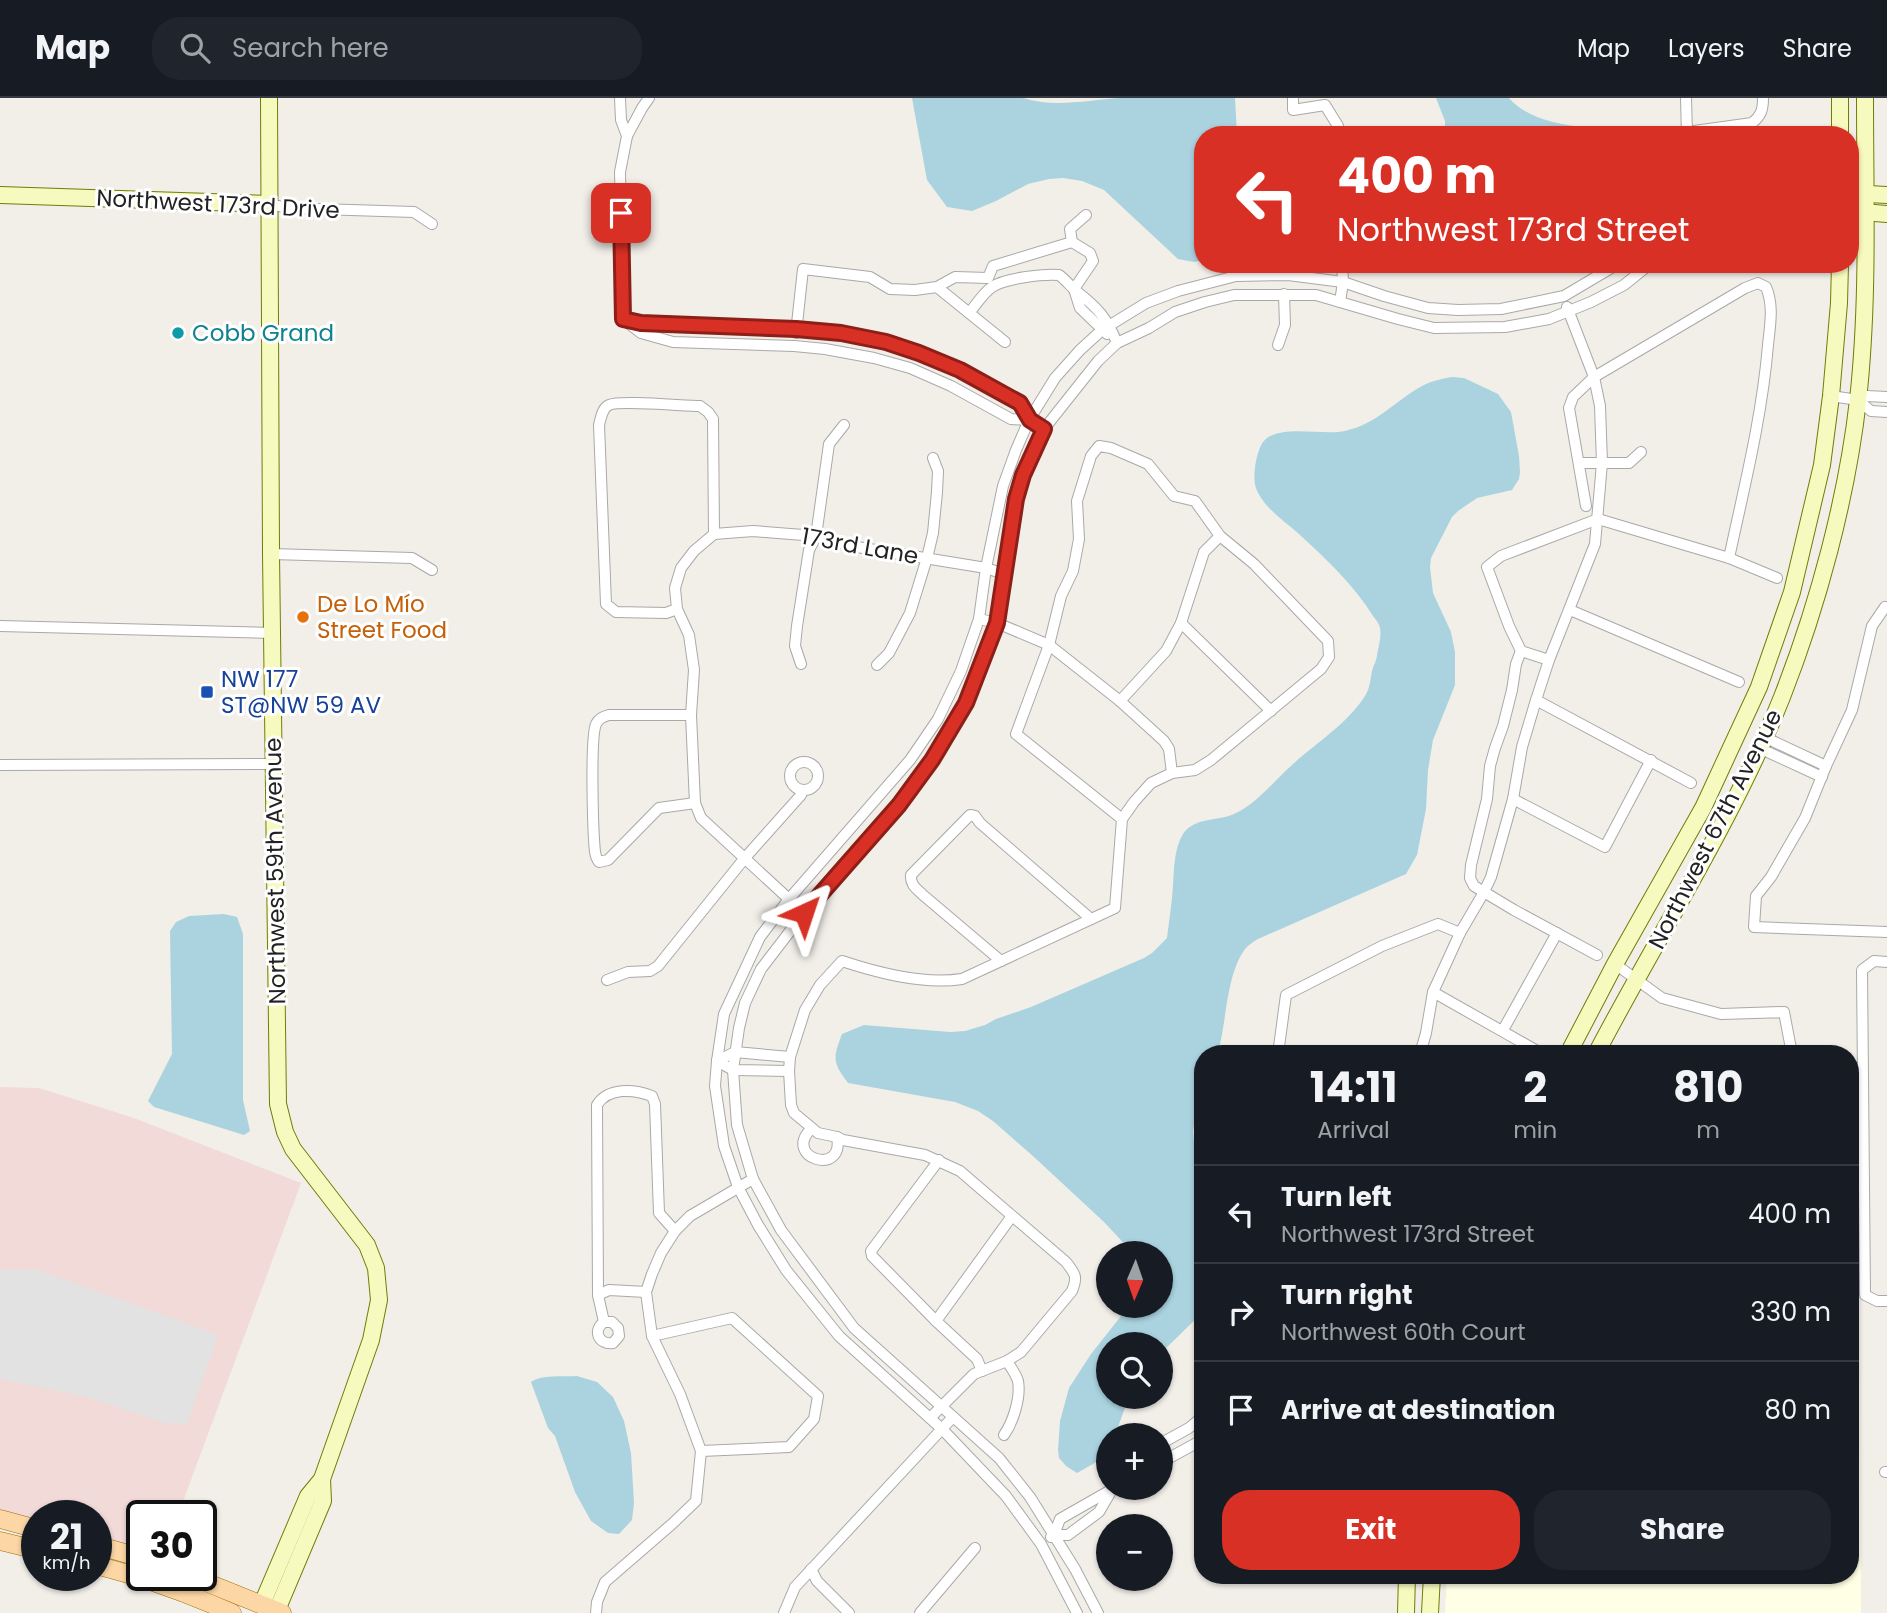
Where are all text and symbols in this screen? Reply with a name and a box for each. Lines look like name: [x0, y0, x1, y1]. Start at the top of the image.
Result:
search box: [152, 17, 642, 80]
text: Map: [35, 24, 110, 71]
icon: search: [176, 29, 214, 67]
text: Search here: [232, 30, 389, 66]
text: Map: [1577, 32, 1630, 65]
text: Layers: [1668, 32, 1744, 65]
text: Share: [1782, 32, 1852, 65]
text: 400 m: [1337, 142, 1496, 210]
icon: left: [1222, 154, 1313, 245]
street label: Northwest 173rd Drive: [96, 182, 340, 226]
pin: [591, 183, 651, 243]
icon: arrive: [602, 194, 640, 232]
text: Northwest 173rd Street: [1337, 207, 1689, 252]
place label: Cobb Grand: [192, 317, 334, 349]
marker: Cobb Grand: [170, 325, 186, 341]
street label: 173rd Lane: [799, 520, 921, 572]
place label: De Lo Mío Street Food: [317, 588, 447, 646]
marker: De Lo Mío Street Food: [295, 609, 311, 625]
place label: NW 177 ST@NW 59 AV: [221, 663, 382, 721]
marker: NW 177 ST@NW 59 AV: [199, 684, 215, 700]
street label: Northwest 67th Avenue: [1641, 704, 1789, 954]
street label: Northwest 59th Avenue: [257, 737, 293, 1005]
position arrow: [767, 876, 841, 950]
text: 14:11: [1310, 1058, 1397, 1117]
text: 2: [1523, 1058, 1547, 1117]
text: 810: [1673, 1058, 1743, 1117]
text: Arrival: [1317, 1114, 1390, 1146]
text: min: [1513, 1114, 1557, 1146]
text: m: [1696, 1114, 1720, 1146]
text: Turn left: [1281, 1179, 1392, 1215]
icon: left: [1222, 1195, 1260, 1233]
text: 400 m: [1748, 1196, 1831, 1232]
text: Northwest 173rd Street: [1281, 1218, 1534, 1250]
north arrow: [1096, 1241, 1172, 1318]
map controls: [1096, 1241, 1173, 1591]
text: Turn right: [1281, 1277, 1413, 1313]
icon: right: [1222, 1293, 1260, 1331]
text: 330 m: [1750, 1294, 1831, 1330]
text: Northwest 60th Court: [1281, 1316, 1526, 1348]
button: search: [1096, 1332, 1173, 1409]
icon: arrive: [1222, 1391, 1260, 1429]
text: Arrive at destination: [1281, 1392, 1556, 1428]
text: 80 m: [1765, 1392, 1831, 1428]
button: +: [1096, 1423, 1173, 1500]
button: Exit: [1222, 1490, 1520, 1570]
button: Share: [1534, 1490, 1831, 1570]
speed limit sign: 30: [126, 1500, 217, 1591]
text: 21: [50, 1512, 83, 1561]
button: −: [1096, 1514, 1173, 1591]
text: km/h: [43, 1550, 90, 1575]

